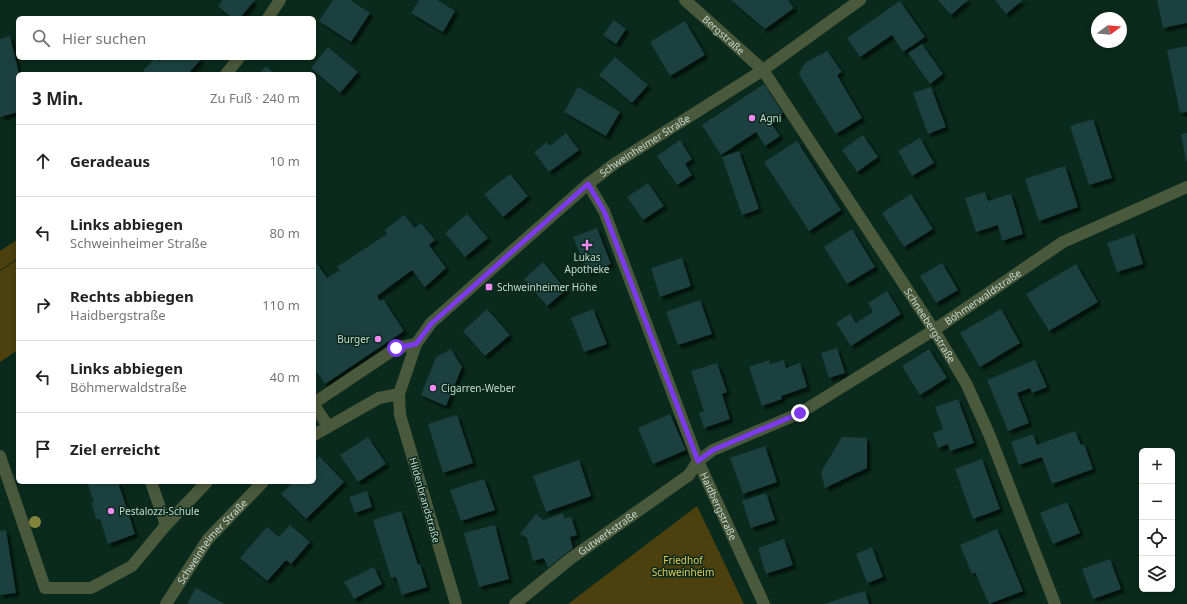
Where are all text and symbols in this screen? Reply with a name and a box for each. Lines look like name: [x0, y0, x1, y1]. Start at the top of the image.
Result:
street label: Bergstraße: [700, 12, 748, 58]
north arrow: [1091, 12, 1127, 48]
search box: [16, 16, 316, 60]
icon: search: [30, 27, 52, 49]
text: Hier suchen: [62, 28, 146, 48]
text: 3 Min.: [32, 87, 83, 110]
text: Zu Fuß · 240 m: [210, 89, 300, 107]
street label: Schweinheimer Straße: [596, 111, 693, 180]
place label: Agni: [760, 111, 781, 125]
marker: Agni: [747, 113, 757, 123]
icon: ahead: [32, 150, 54, 172]
text: Geradeaus: [70, 151, 150, 171]
text: 10 m: [270, 152, 300, 170]
text: Links abbiegen: [70, 214, 183, 234]
icon: left: [32, 222, 54, 244]
text: 80 m: [270, 224, 300, 242]
text: Schweinheimer Straße: [70, 234, 207, 252]
marker: Lukas Apotheke: [582, 240, 592, 250]
place label: Lukas Apotheke: [565, 250, 610, 276]
street label: Böhmerwaldstraße: [941, 265, 1024, 328]
place label: Schweinheimer Höhe: [497, 280, 597, 294]
marker: Schweinheimer Höhe: [484, 282, 494, 292]
street label: Schneebergstraße: [901, 285, 959, 366]
text: Rechts abbiegen: [70, 286, 194, 306]
icon: right: [32, 294, 54, 316]
text: 110 m: [262, 296, 300, 314]
text: Haidbergstraße: [70, 306, 166, 324]
place label: Burger: [337, 332, 370, 346]
marker: Burger: [373, 334, 383, 344]
route start: [387, 339, 405, 357]
text: Links abbiegen: [70, 358, 183, 378]
icon: left: [32, 366, 54, 388]
text: 40 m: [270, 368, 300, 386]
text: Böhmerwaldstraße: [70, 378, 187, 396]
place label: Cigarren-Weber: [441, 381, 515, 395]
marker: Cigarren-Weber: [428, 383, 438, 393]
route end: [791, 404, 809, 422]
icon: arrive: [32, 438, 54, 460]
text: Ziel erreicht: [70, 439, 160, 459]
map controls: [1139, 448, 1175, 592]
button: +: [1139, 448, 1175, 484]
street label: Hildenbrandstraße: [406, 456, 444, 545]
street label: Haidbergstraße: [697, 470, 741, 543]
button: −: [1139, 484, 1175, 520]
street label: Schweinheimer Straße: [174, 495, 250, 587]
place label: Pestalozzi-Schule: [119, 504, 200, 518]
marker: Pestalozzi-Schule: [106, 506, 116, 516]
street label: Gutwerkstraße: [575, 506, 640, 558]
button: locate: [1139, 520, 1175, 556]
park label: Friedhof Schweinheim: [652, 553, 714, 579]
button: layers: [1139, 556, 1175, 592]

